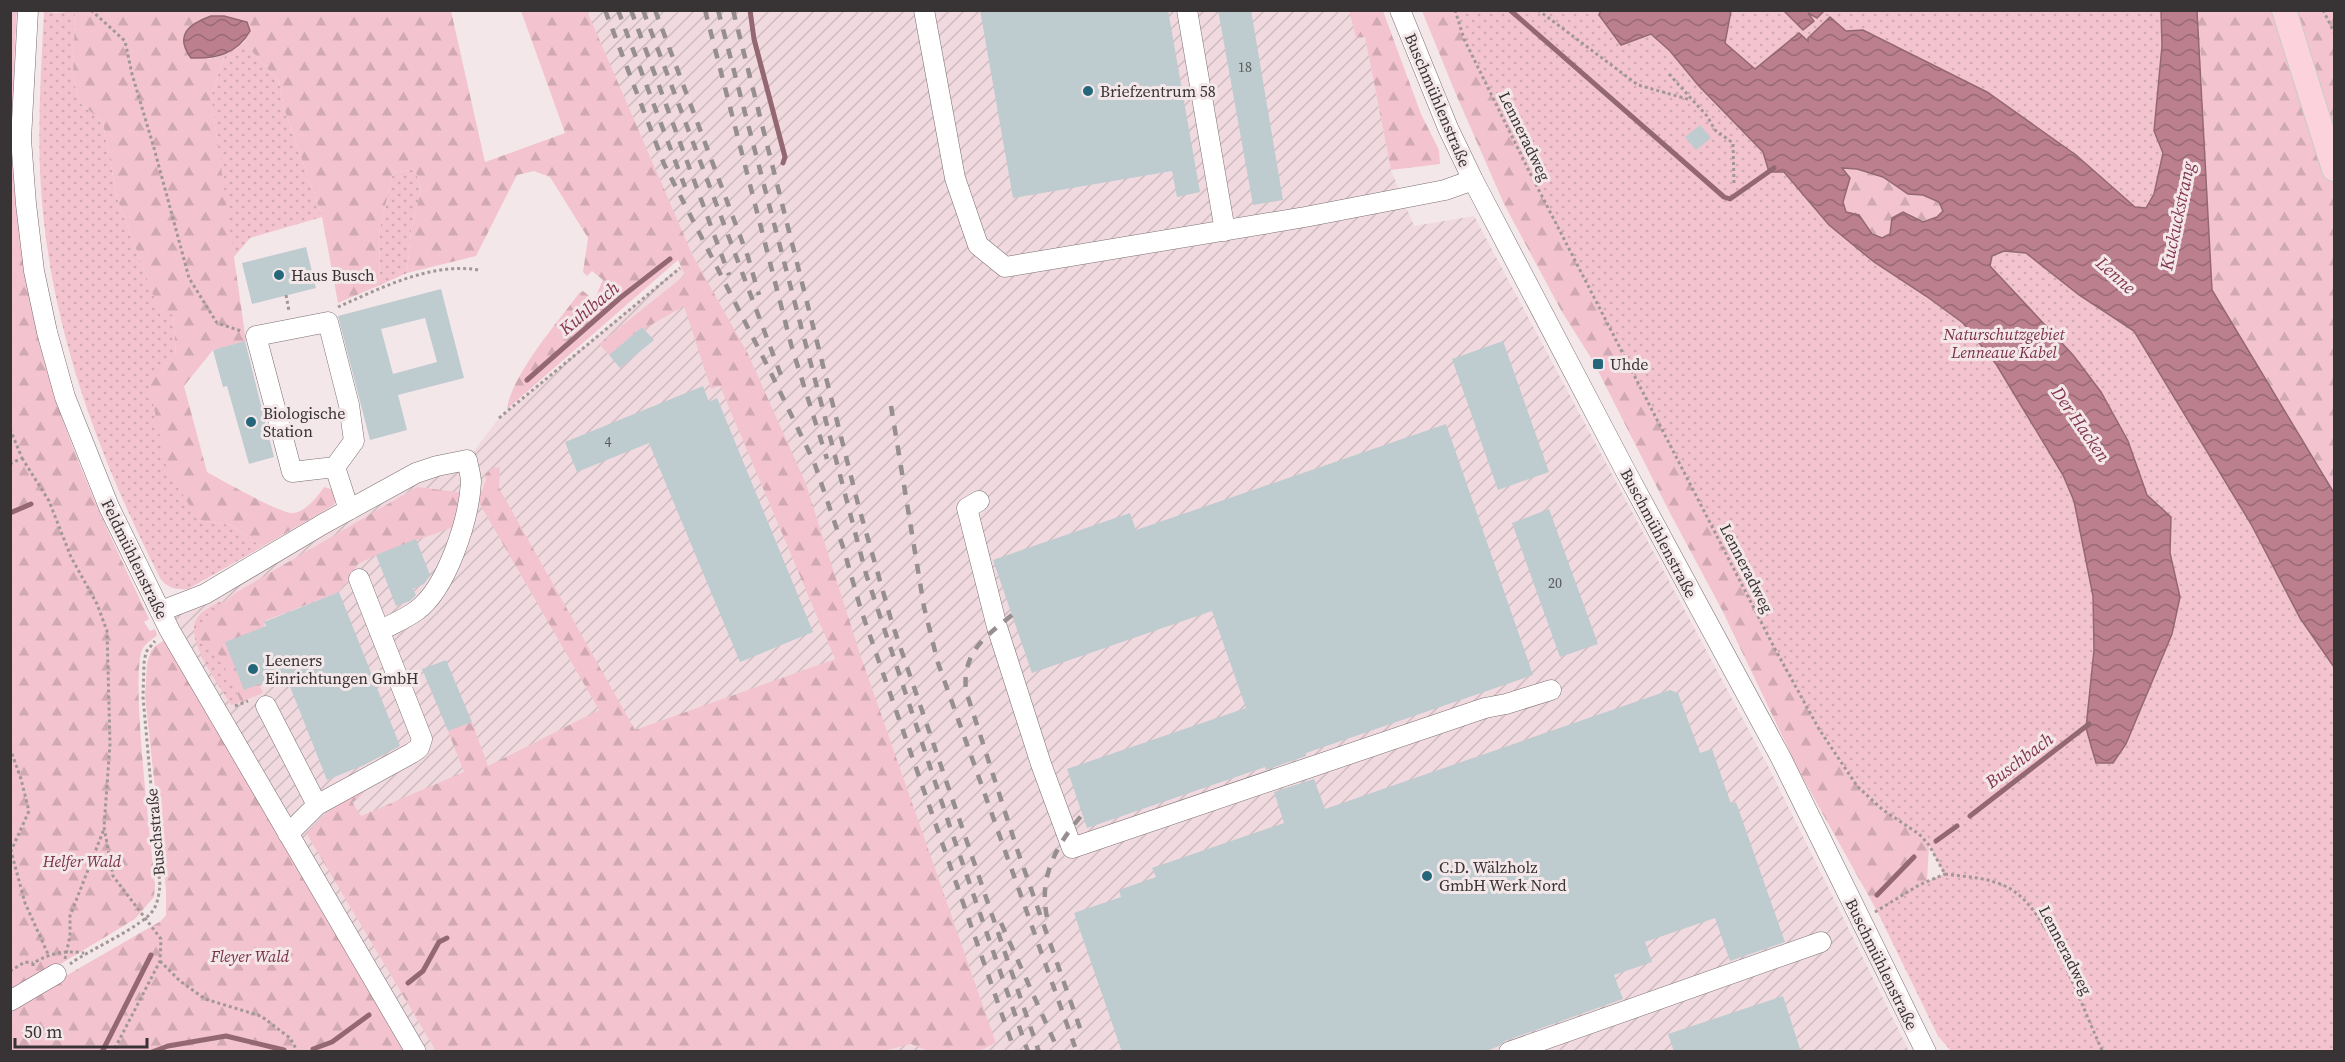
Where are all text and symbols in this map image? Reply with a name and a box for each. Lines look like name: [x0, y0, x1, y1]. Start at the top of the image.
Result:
street label: Buschmühlenstraße: [1400, 30, 1476, 170]
house number: 18: [1238, 57, 1252, 77]
place label: Briefzentrum 58: [1100, 80, 1216, 102]
marker: Briefzentrum 58: [1081, 84, 1095, 98]
street label: Lenneradweg: [1494, 87, 1556, 185]
water label: Kuckuckstrang: [2153, 158, 2201, 273]
water label: Lenne: [2090, 250, 2142, 300]
place label: Haus Busch: [291, 264, 375, 286]
marker: Haus Busch: [272, 268, 286, 282]
water label: Kuhlbach: [553, 275, 625, 341]
park label: Naturschutzgebiet Lenneaue Kabel: [1942, 323, 2065, 363]
place label: Uhde: [1610, 353, 1648, 375]
marker: Uhde: [1591, 357, 1605, 371]
water label: Der Hacken: [2045, 380, 2116, 467]
place label: Biologische Station: [263, 402, 345, 442]
marker: Biologische Station: [244, 415, 258, 429]
house number: 4: [605, 432, 612, 452]
street label: Buschmühlenstraße: [1616, 464, 1702, 602]
street label: Feldmühlenstraße: [96, 495, 174, 623]
street label: Lenneradweg: [1715, 520, 1779, 616]
house number: 20: [1548, 573, 1562, 593]
place label: Leeners Einrichtungen GmbH: [265, 649, 419, 689]
marker: Leeners Einrichtungen GmbH: [246, 662, 260, 676]
water label: Buschbach: [1979, 726, 2058, 794]
street label: Buschstraße: [140, 787, 170, 877]
park label: Helfer Wald: [42, 850, 122, 872]
place label: C.D. Wälzholz GmbH Werk Nord: [1439, 856, 1567, 896]
marker: C.D. Wälzholz GmbH Werk Nord: [1420, 869, 1434, 883]
street label: Buschmühlenstraße: [1841, 895, 1923, 1033]
street label: Lenneradweg: [2034, 902, 2098, 998]
park label: Fleyer Wald: [210, 945, 290, 967]
scale bar: [15, 1011, 147, 1049]
text: 50 m: [24, 1019, 62, 1044]

